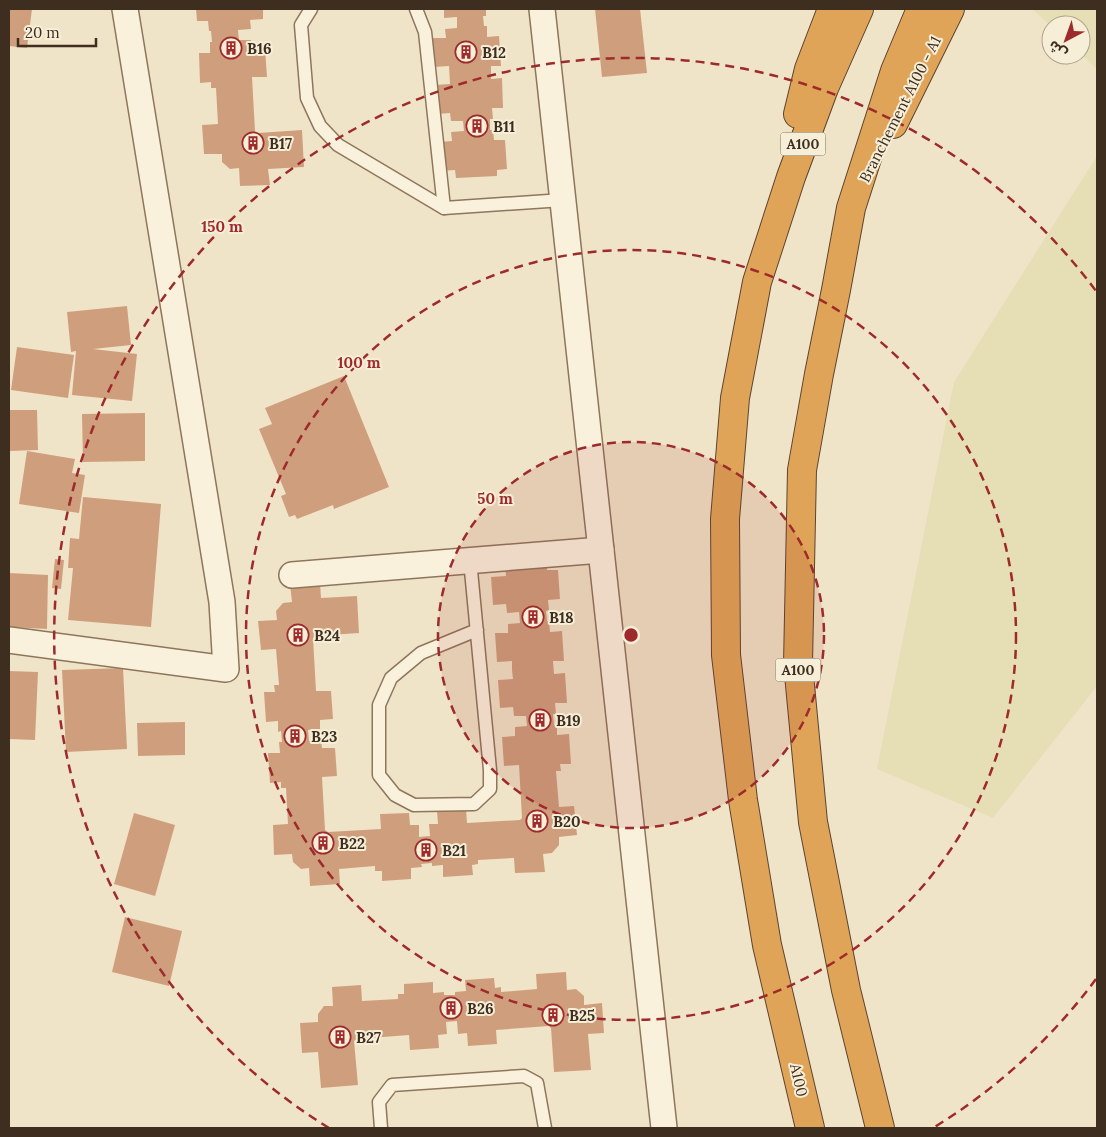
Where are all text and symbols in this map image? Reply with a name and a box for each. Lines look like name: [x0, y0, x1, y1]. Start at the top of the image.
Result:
scale bar: [18, 15, 95, 47]
north arrow: [1041, 15, 1091, 65]
text: 20 m: [25, 23, 60, 42]
street label: Branchement A100 - A1: [855, 33, 945, 185]
building icon: B16: [219, 36, 243, 60]
text: ش: [1044, 37, 1071, 63]
place label: B16: [247, 39, 272, 58]
building icon: B12: [454, 40, 478, 64]
place label: B12: [482, 43, 506, 62]
building icon: B11: [465, 114, 489, 138]
place label: B11: [493, 117, 515, 136]
building icon: B17: [241, 131, 265, 155]
road number: A100: [780, 132, 826, 156]
place label: B17: [269, 134, 292, 153]
text: 150 m: [201, 217, 243, 236]
text: 100 m: [338, 353, 381, 372]
text: 50 m: [477, 489, 513, 508]
building icon: B18: [521, 605, 545, 629]
place label: B18: [549, 608, 574, 627]
building icon: B24: [286, 623, 310, 647]
place label: B24: [314, 626, 340, 645]
centre of rings: [622, 626, 640, 644]
road number: A100: [776, 658, 820, 682]
building icon: B19: [528, 708, 552, 732]
place label: B19: [556, 711, 581, 730]
building icon: B23: [283, 724, 307, 748]
place label: B23: [311, 727, 337, 746]
building icon: B20: [525, 809, 549, 833]
place label: B20: [553, 812, 580, 831]
building icon: B22: [311, 831, 335, 855]
place label: B22: [339, 834, 365, 853]
building icon: B21: [414, 838, 438, 862]
place label: B21: [442, 841, 466, 860]
building icon: B26: [439, 996, 463, 1020]
place label: B26: [467, 999, 494, 1018]
building icon: B25: [541, 1003, 565, 1027]
place label: B25: [569, 1006, 595, 1025]
building icon: B27: [328, 1025, 352, 1049]
place label: B27: [356, 1028, 381, 1047]
street label: A100: [786, 1061, 812, 1098]

